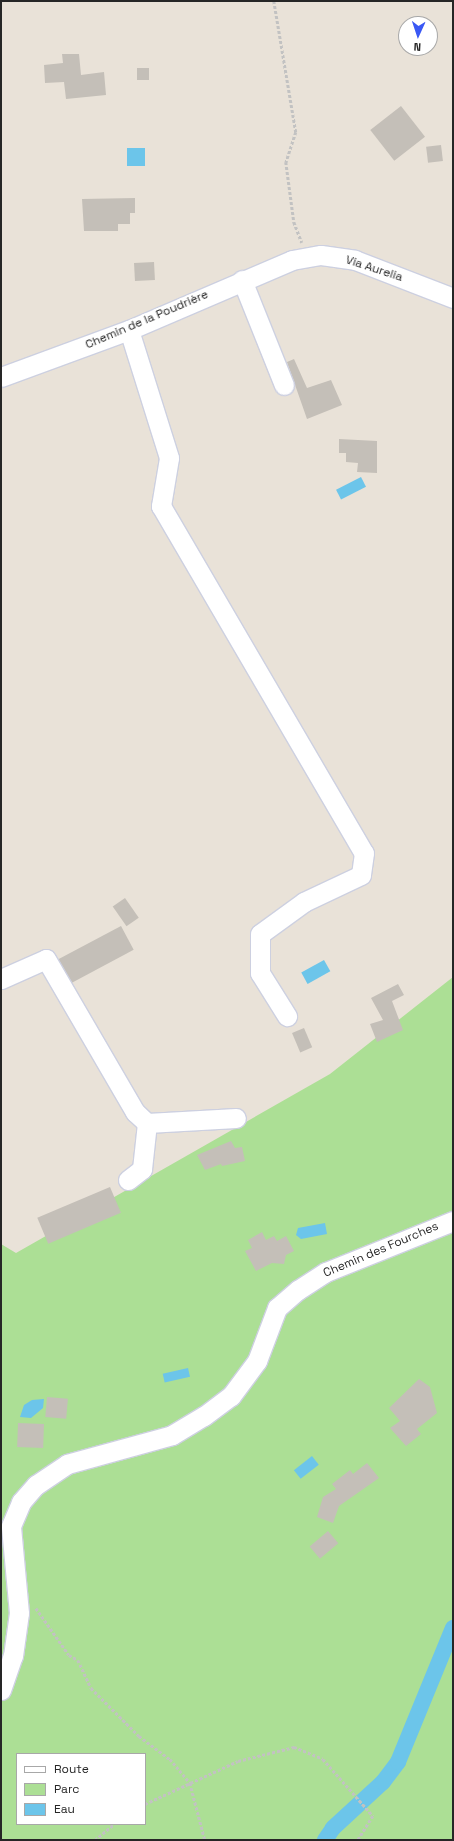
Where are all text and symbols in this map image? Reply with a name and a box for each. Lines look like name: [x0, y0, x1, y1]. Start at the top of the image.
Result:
north arrow: [398, 16, 438, 56]
text: N: [413, 40, 421, 54]
street label: Via Aurelia: [344, 253, 404, 285]
street label: Chemin de la Poudrière: [83, 288, 211, 352]
street label: Chemin des Fourches: [321, 1219, 441, 1281]
legend: [16, 1753, 146, 1825]
text: Route: [54, 1761, 89, 1777]
text: Parc: [54, 1781, 79, 1797]
text: Eau: [54, 1801, 75, 1817]

